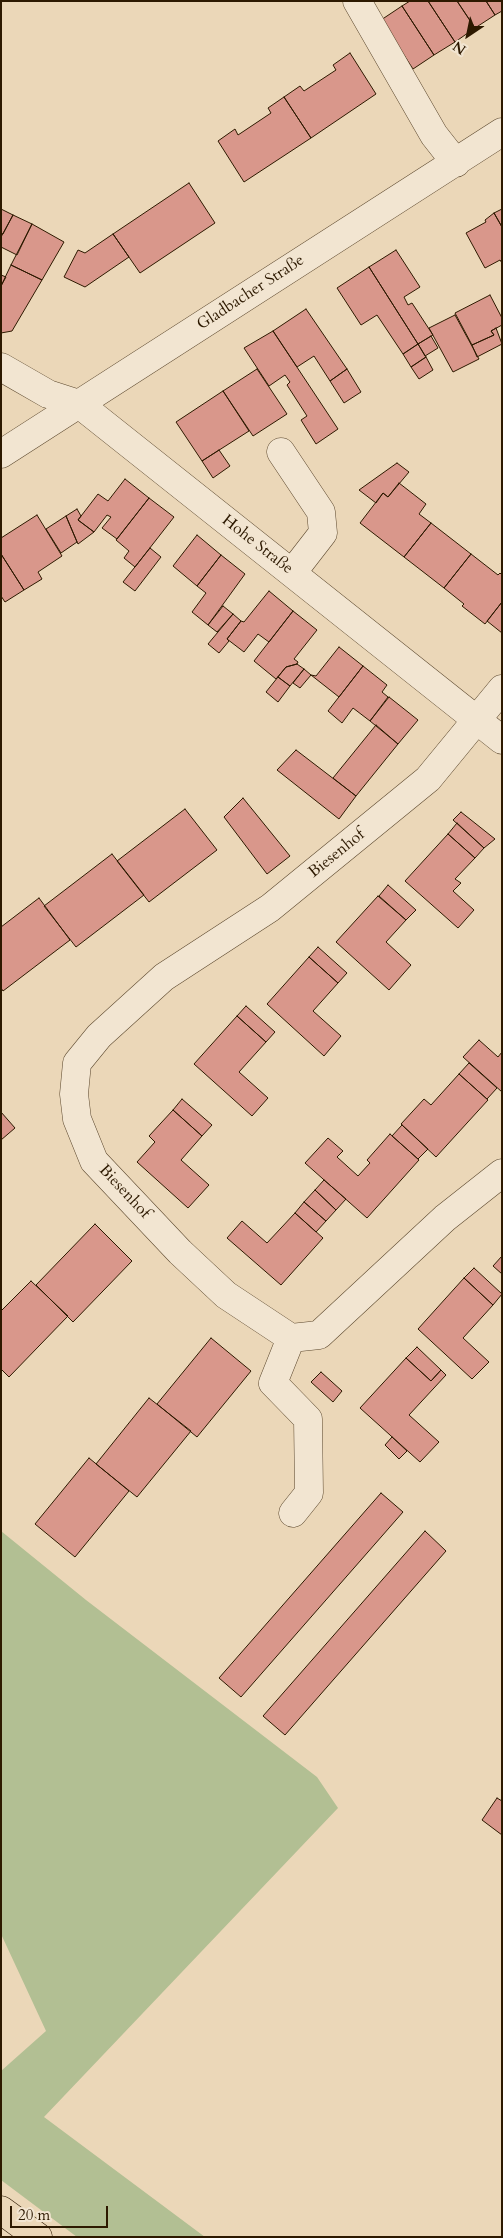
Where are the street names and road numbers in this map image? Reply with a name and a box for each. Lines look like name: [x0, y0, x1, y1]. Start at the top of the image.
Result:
street label: Gladbacher Straße: [194, 251, 308, 335]
street label: Hohe Straße: [218, 511, 296, 579]
street label: Biesenhof: [305, 826, 369, 882]
street label: Biesenhof: [94, 1161, 154, 1223]

